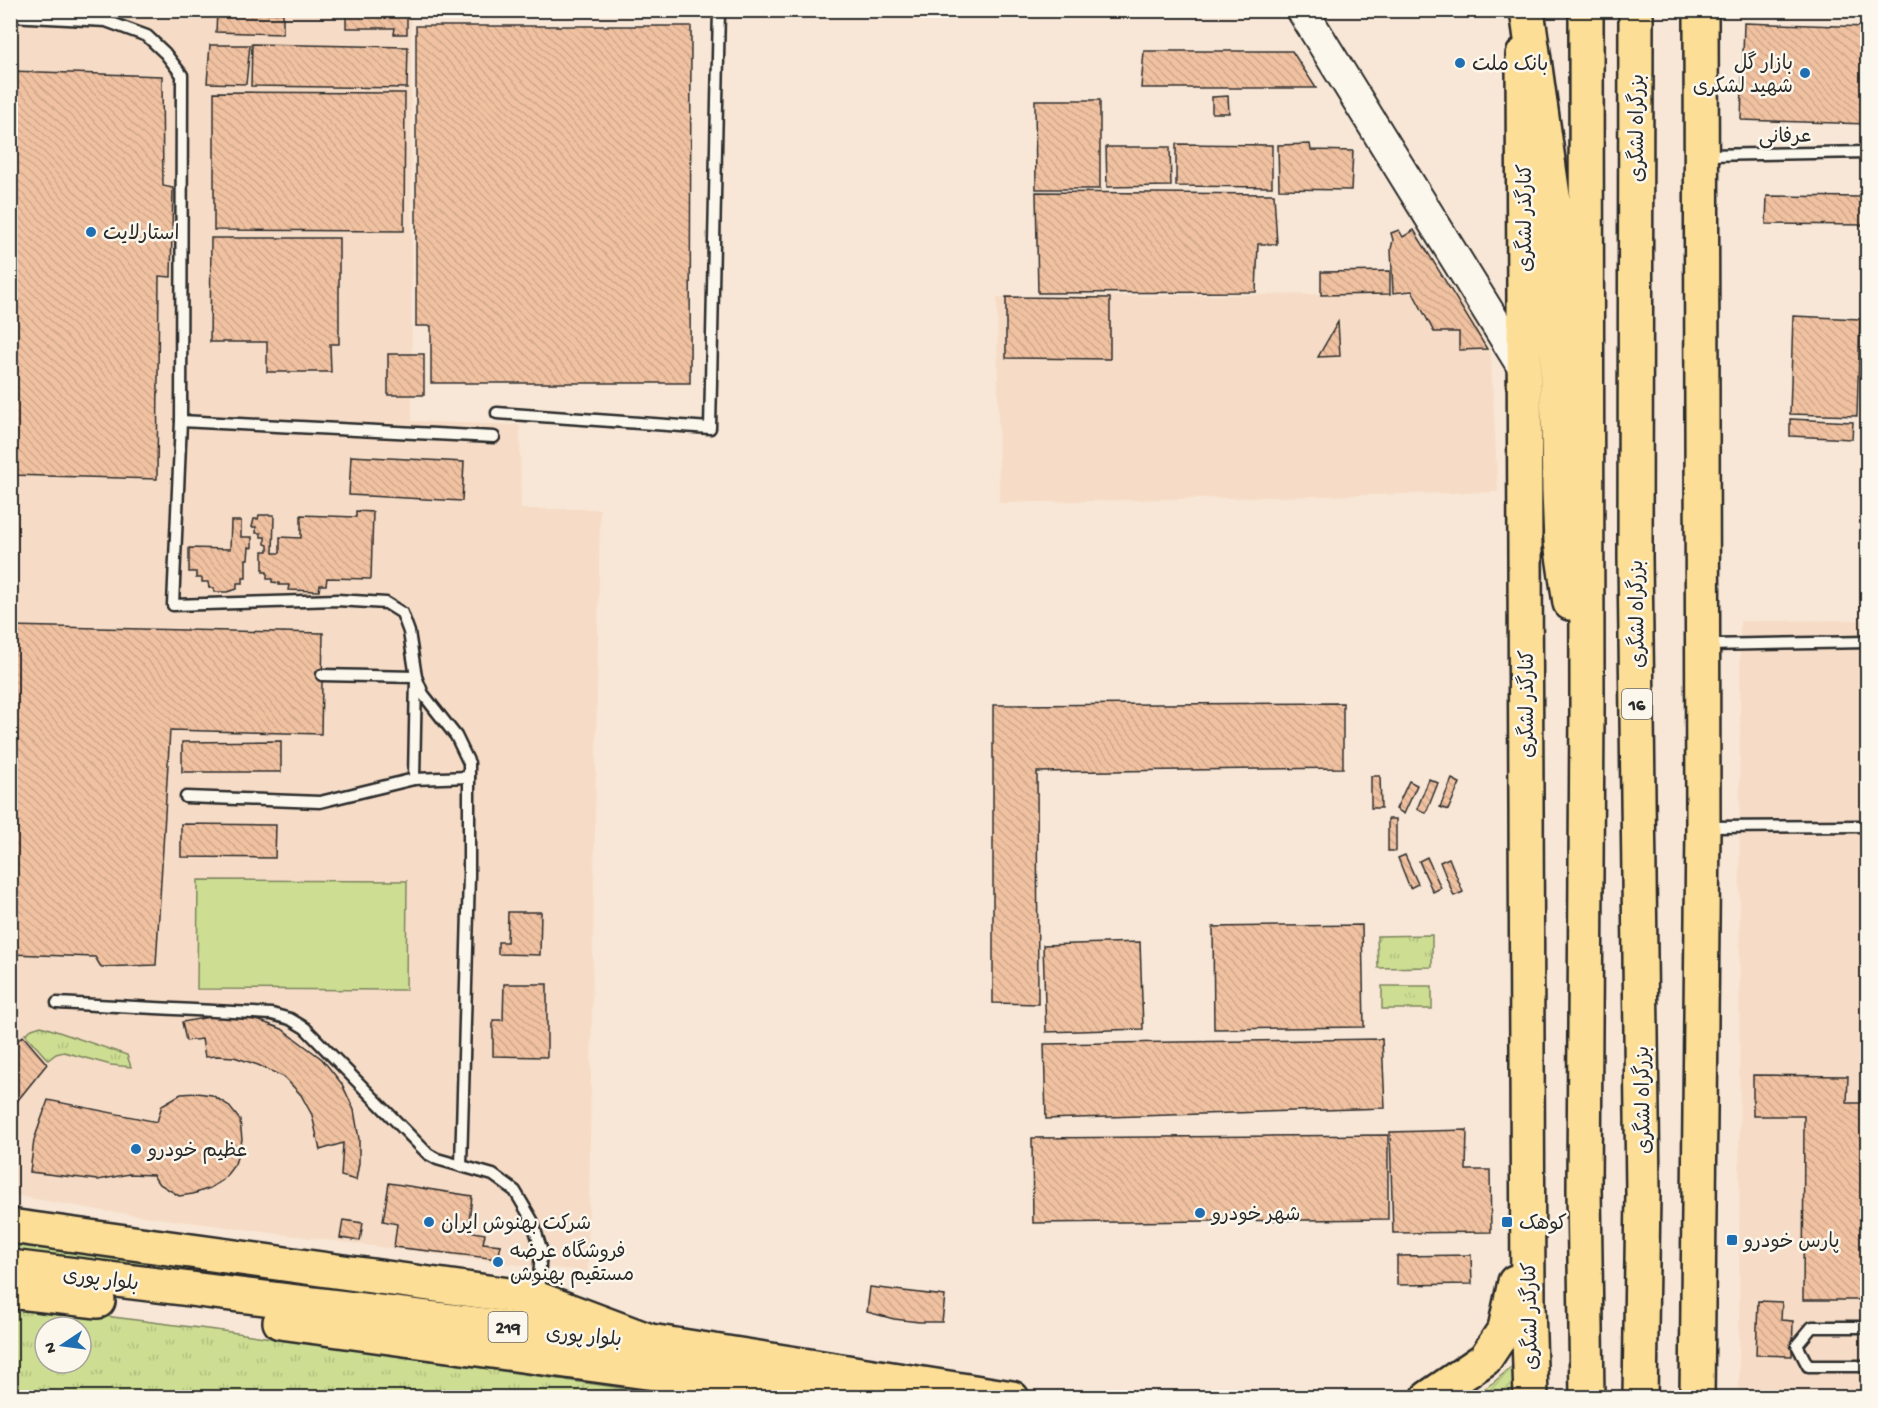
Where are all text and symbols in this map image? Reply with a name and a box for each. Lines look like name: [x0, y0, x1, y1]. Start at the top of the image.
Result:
place label: بازار گل شهید لشکری: [1693, 51, 1793, 100]
place label: بانک ملت: [1472, 54, 1548, 78]
marker: بانک ملت: [1453, 56, 1467, 70]
marker: بازار گل شهید لشکری: [1798, 66, 1812, 80]
street label: بزرگراه لشگری: [1625, 74, 1651, 182]
street label: عرفانی: [1759, 126, 1812, 150]
street label: کنارگذر لشگری: [1513, 164, 1539, 272]
place label: استارلایت: [103, 223, 179, 247]
marker: استارلایت: [84, 225, 98, 239]
street label: بزرگراه لشگری: [1624, 560, 1652, 668]
street label: کنارگذر لشگری: [1515, 650, 1541, 758]
road number: 16: [1622, 689, 1652, 719]
street label: بزرگراه لشگری: [1630, 1046, 1658, 1154]
place label: عظیم خودرو: [146, 1140, 247, 1164]
marker: عظیم خودرو: [129, 1142, 143, 1156]
place label: شهر خودرو: [1210, 1205, 1301, 1228]
marker: شهر خودرو: [1193, 1206, 1207, 1220]
place label: شرکت بهنوش ایران: [441, 1213, 591, 1237]
place label: کوهک: [1519, 1213, 1567, 1237]
marker: شرکت بهنوش ایران: [422, 1215, 436, 1229]
marker: کوهک: [1500, 1215, 1514, 1229]
place label: پارس خودرو: [1742, 1231, 1840, 1255]
marker: پارس خودرو: [1725, 1233, 1739, 1247]
place label: فروشگاه عرضه مستقیم بهنوش: [510, 1239, 634, 1288]
marker: فروشگاه عرضه مستقیم بهنوش: [491, 1255, 505, 1269]
street label: کنارگذر لشگری: [1517, 1262, 1545, 1370]
street label: بلوار پوری: [61, 1264, 140, 1298]
road number: 219: [488, 1312, 528, 1342]
north arrow: [33, 1315, 93, 1375]
street label: بلوار پوری: [545, 1323, 623, 1353]
text: N: [41, 1340, 62, 1355]

